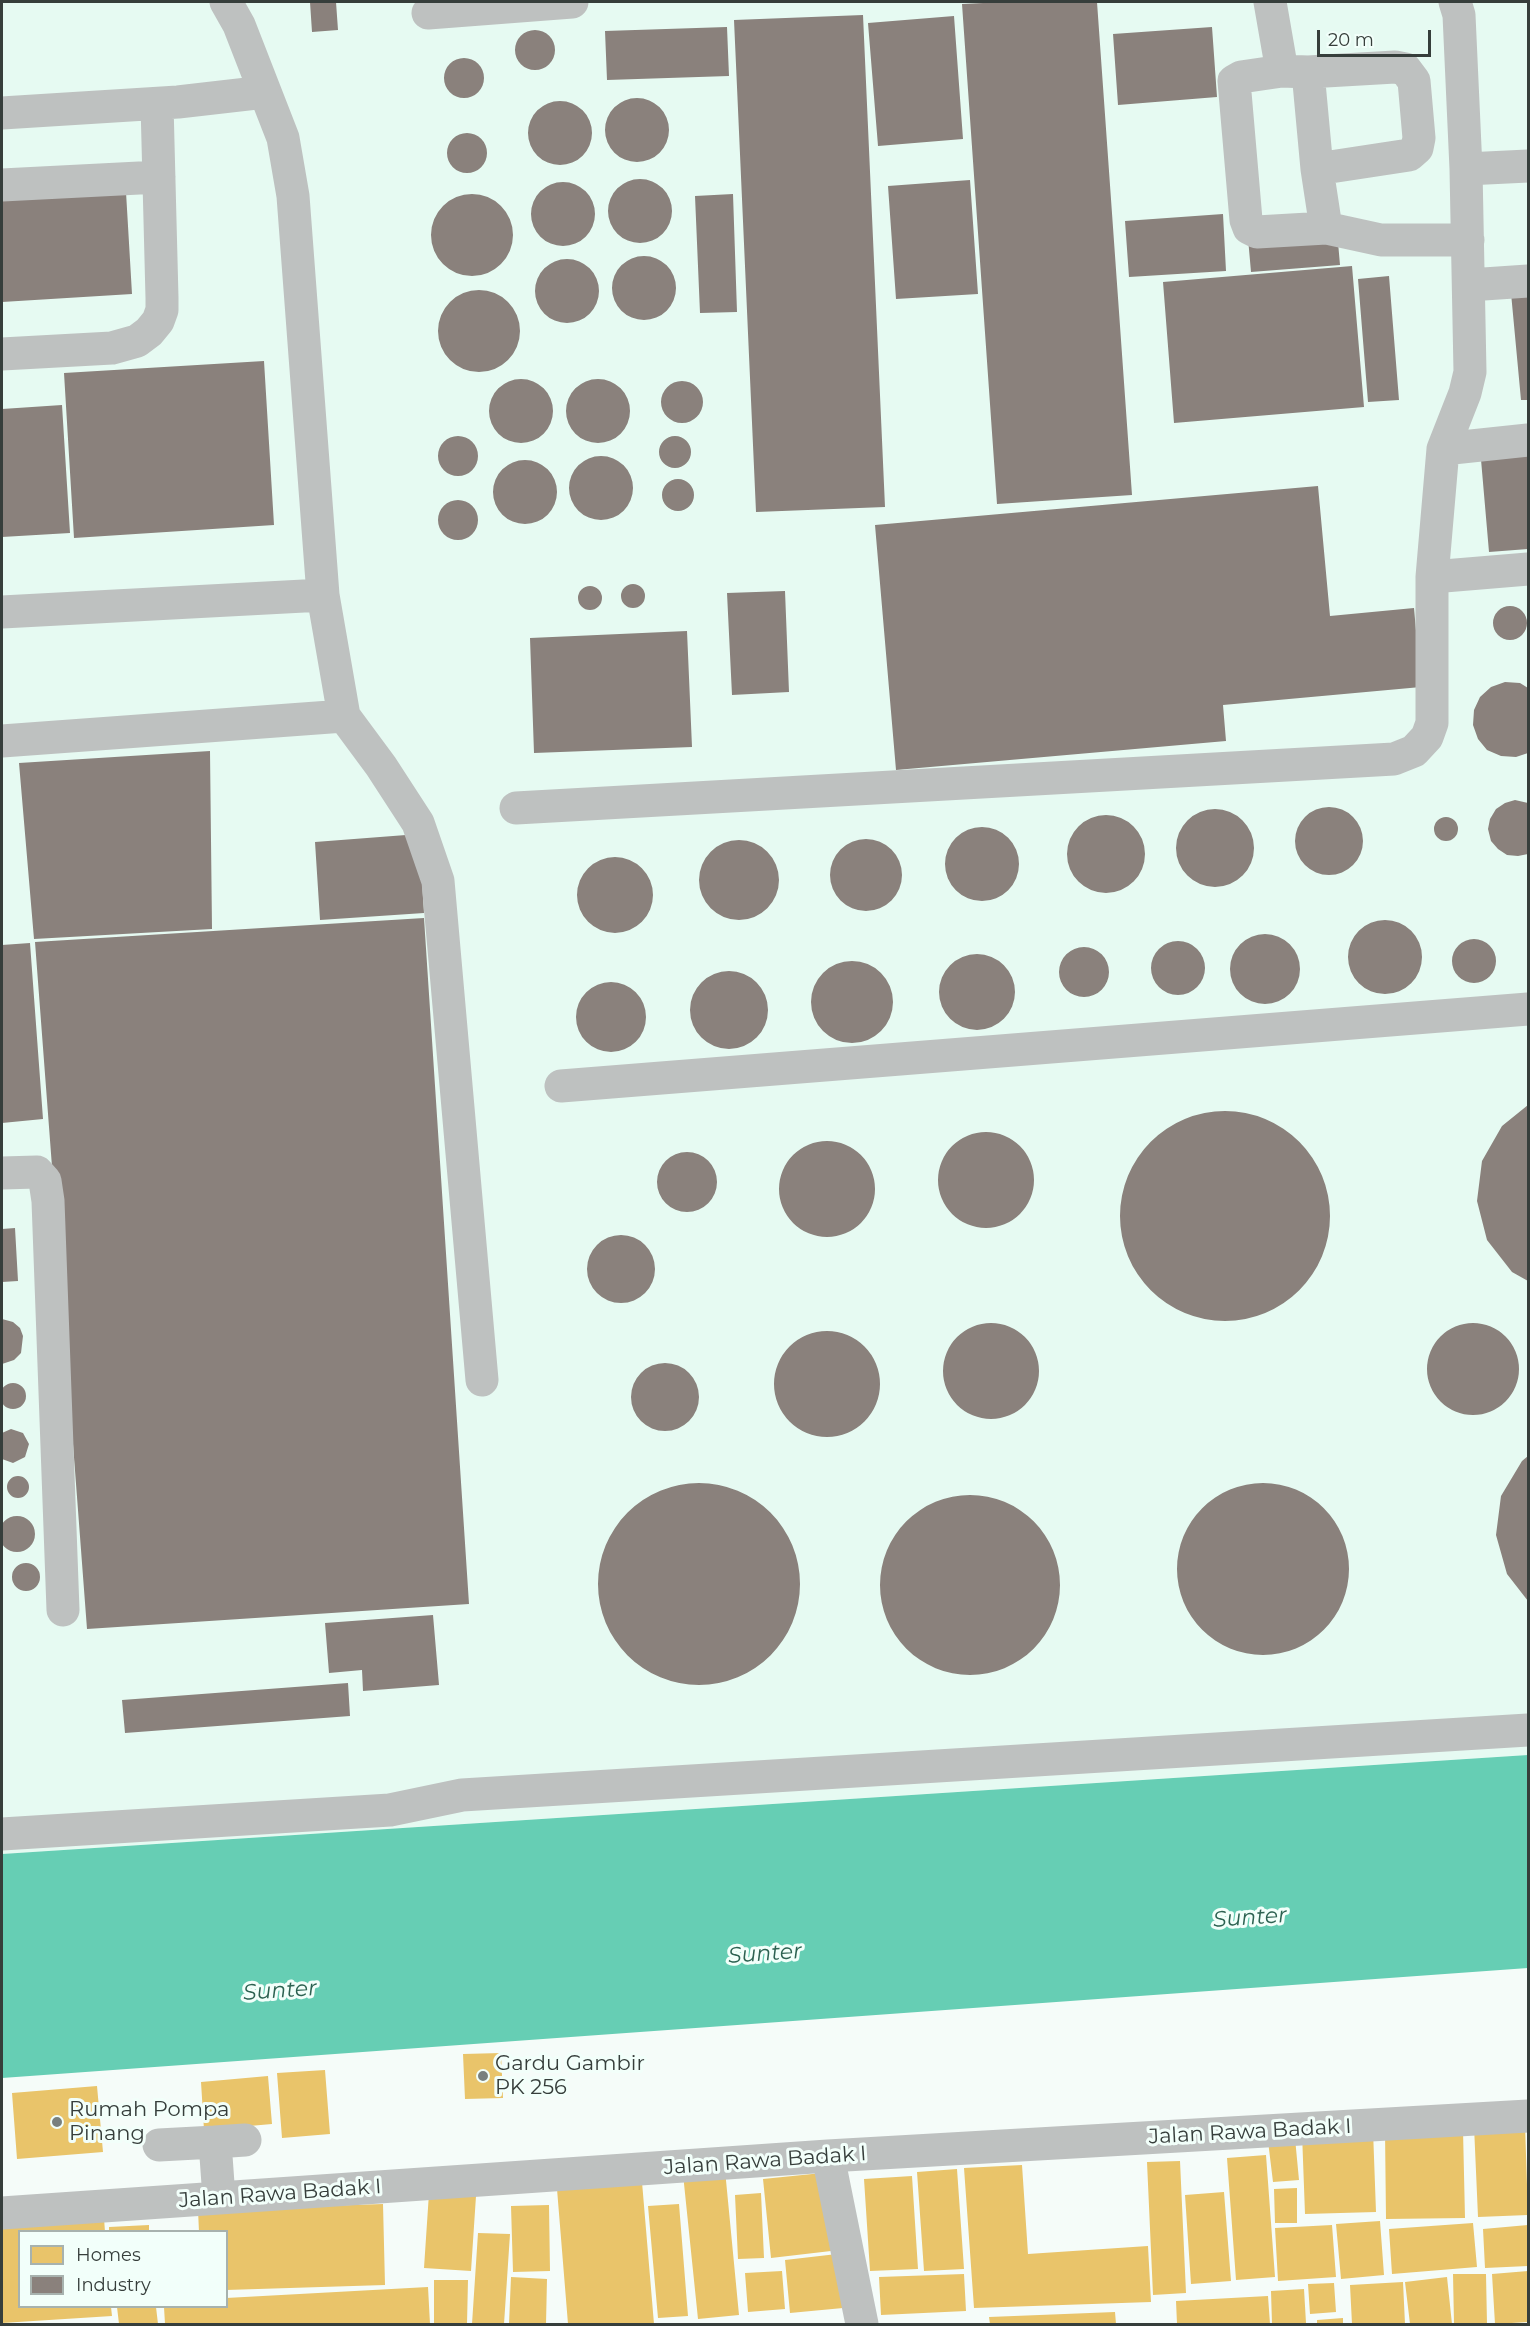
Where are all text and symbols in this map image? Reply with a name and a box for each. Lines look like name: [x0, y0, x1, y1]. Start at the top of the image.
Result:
scale bar: [1320, 18, 1434, 56]
text: 20 m: [1328, 29, 1374, 51]
water label: Sunter: [1212, 1902, 1288, 1934]
water label: Sunter: [727, 1938, 803, 1970]
water label: Sunter: [242, 1975, 318, 2007]
place label: Gardu Gambir PK 256: [495, 2051, 645, 2101]
marker: Gardu Gambir PK 256: [476, 2069, 490, 2083]
place label: Rumah Pompa Pinang: [69, 2097, 229, 2147]
street label: Jalan Rawa Badak I: [1148, 2114, 1352, 2150]
marker: Rumah Pompa Pinang: [50, 2115, 64, 2129]
street label: Jalan Rawa Badak I: [663, 2141, 867, 2181]
street label: Jalan Rawa Badak I: [178, 2174, 382, 2214]
legend: [18, 2230, 228, 2308]
text: Homes: [76, 2244, 141, 2266]
text: Industry: [76, 2274, 151, 2296]

